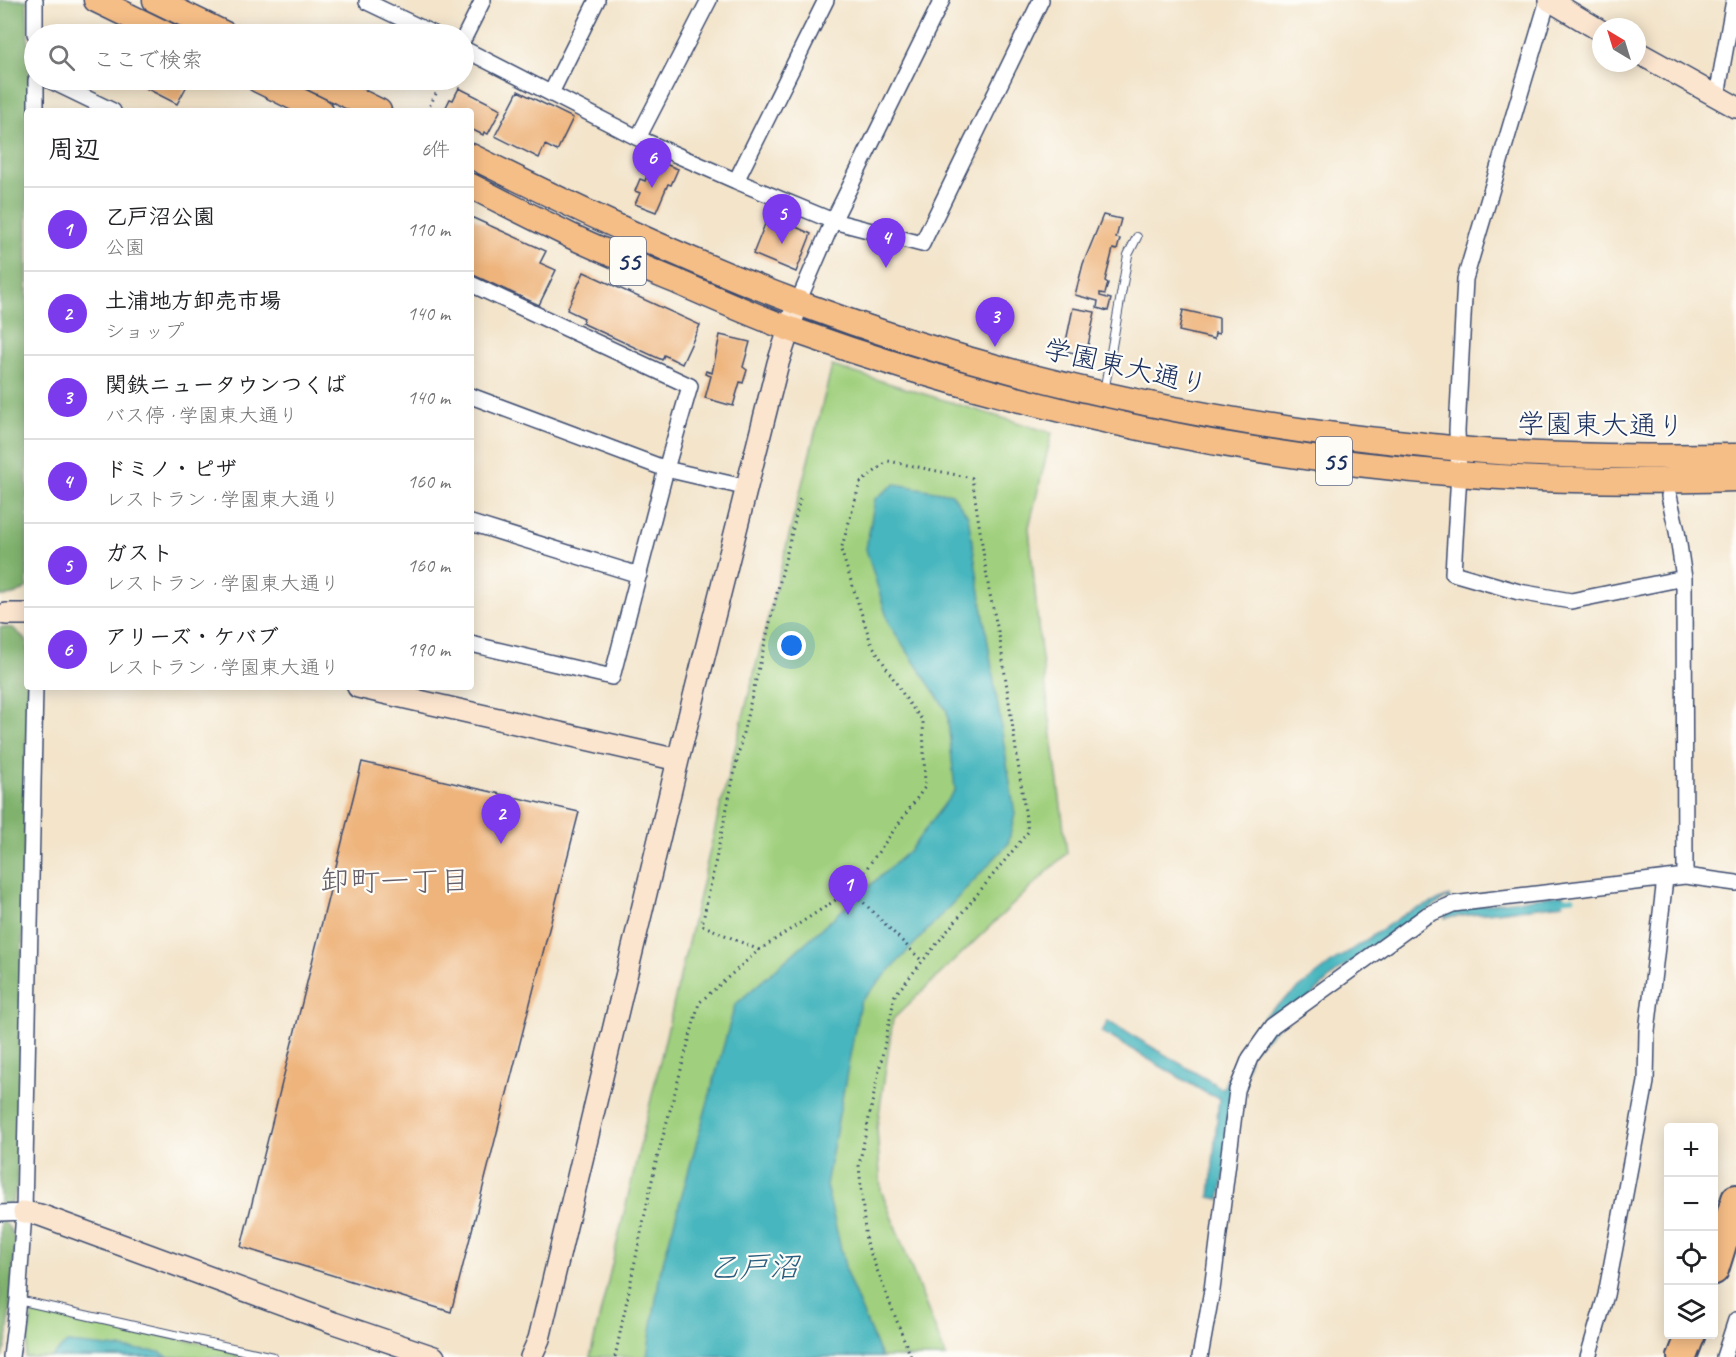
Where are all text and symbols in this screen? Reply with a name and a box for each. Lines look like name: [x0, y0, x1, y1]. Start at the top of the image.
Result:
north arrow: [1592, 18, 1646, 72]
search box: [24, 24, 474, 90]
icon: search: [45, 41, 78, 74]
text: ここで検索: [93, 46, 203, 74]
text: 周辺: [48, 133, 100, 166]
text: 6件: [421, 137, 450, 162]
pin: 6: [632, 138, 672, 188]
pin: 5: [762, 194, 802, 244]
text: 乙戸沼公園: [105, 203, 215, 231]
text: 1: [63, 217, 72, 242]
text: 110 m: [407, 217, 450, 242]
pin: 4: [866, 218, 906, 268]
text: 公園: [105, 235, 145, 260]
road number: 55: [610, 237, 646, 285]
text: 土浦地方卸売市場: [105, 287, 281, 315]
pin: 3: [976, 298, 1014, 347]
text: 2: [63, 301, 72, 326]
text: 140 m: [407, 301, 450, 326]
text: ショップ: [105, 319, 184, 344]
street label: 学園東大通り: [1040, 331, 1212, 402]
text: 関鉄ニュータウンつくば: [105, 371, 347, 399]
text: 3: [63, 385, 72, 410]
text: 140 m: [407, 385, 450, 410]
text: バス停 · 学園東大通り: [105, 403, 298, 428]
street label: 学園東大通り: [1517, 406, 1685, 443]
road number: 55: [1316, 437, 1352, 485]
text: ドミノ・ピザ: [105, 455, 237, 483]
text: 4: [63, 469, 72, 494]
text: 160 m: [407, 469, 450, 494]
text: レストラン · 学園東大通り: [105, 487, 340, 512]
text: ガスト: [105, 539, 173, 567]
text: 5: [63, 553, 72, 578]
text: 160 m: [407, 553, 450, 578]
text: レストラン · 学園東大通り: [105, 571, 340, 596]
text: アリーズ・ケバブ: [105, 623, 279, 651]
your location: [777, 631, 806, 660]
text: 6: [63, 637, 72, 662]
text: 190 m: [407, 637, 450, 662]
text: レストラン · 学園東大通り: [105, 655, 340, 680]
pin: 2: [482, 794, 520, 844]
district label: 卸町一丁目: [320, 862, 470, 900]
pin: 1: [828, 866, 868, 915]
map controls: [1664, 1123, 1718, 1339]
button: +: [1664, 1123, 1718, 1177]
button: −: [1664, 1177, 1718, 1231]
button: locate: [1664, 1231, 1718, 1285]
water label: 乙戸沼: [709, 1248, 802, 1286]
button: layers: [1664, 1285, 1718, 1339]

